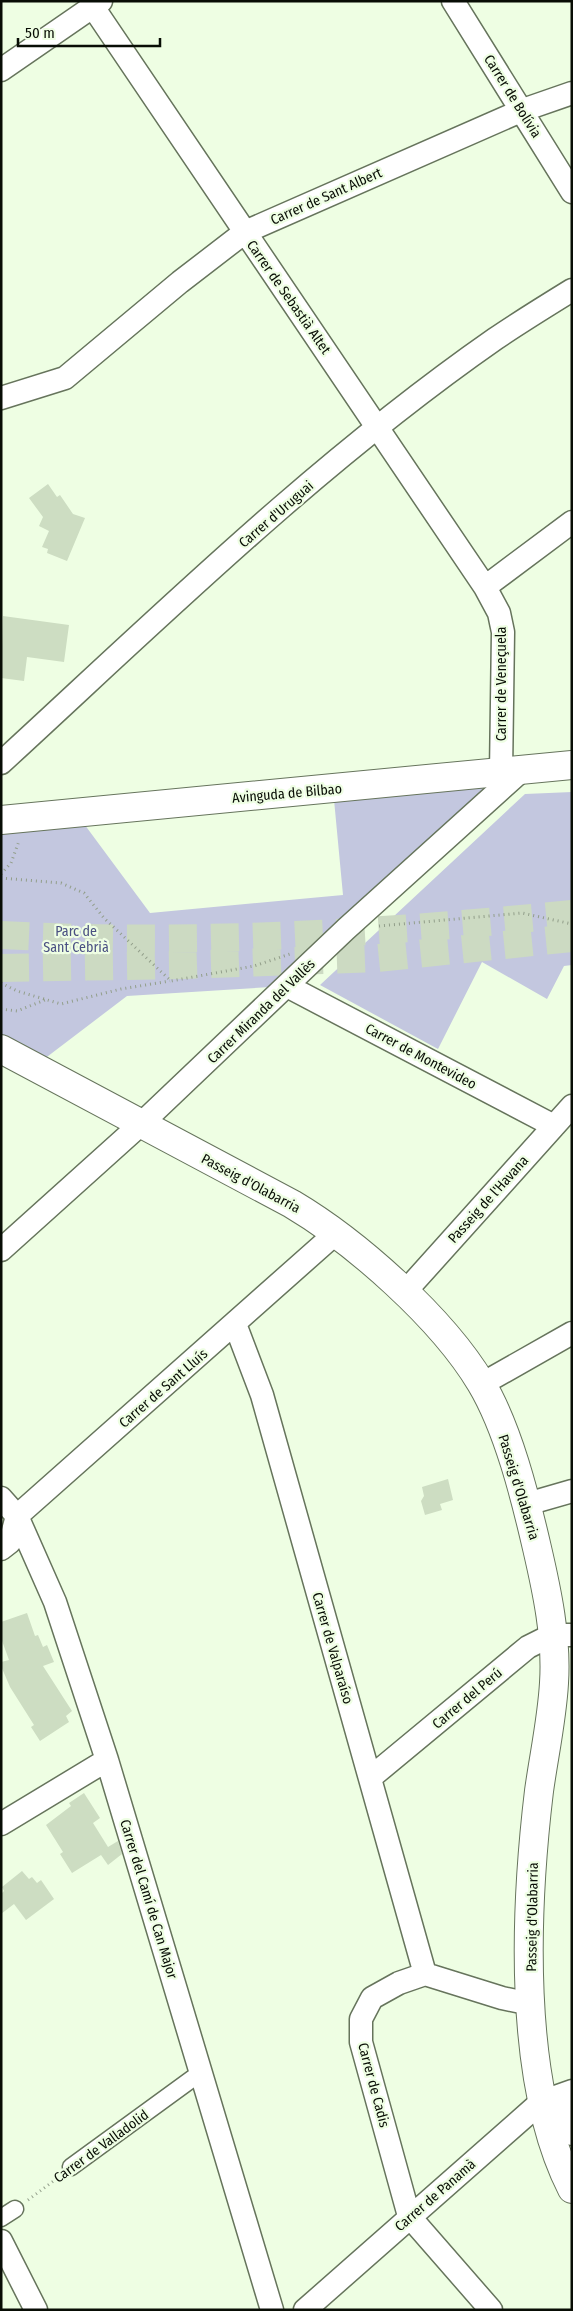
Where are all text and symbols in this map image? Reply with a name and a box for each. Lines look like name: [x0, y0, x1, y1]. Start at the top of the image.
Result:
scale bar: [18, 15, 160, 47]
text: 50 m: [25, 24, 55, 42]
street label: Carrer de Bolívia: [480, 52, 545, 141]
street label: Carrer de Sant Albert: [268, 164, 385, 229]
street label: Carrer de Sebastià Altet: [243, 237, 335, 358]
street label: Carrer d'Uruguai: [236, 477, 317, 551]
street label: Carrer de Veneçuela: [493, 627, 510, 741]
street label: Avinguda de Bilbao: [231, 780, 343, 807]
park label: Parc de Sant Cebrià: [43, 923, 109, 956]
street label: Carrer Miranda del Vallès: [204, 956, 319, 1067]
street label: Carrer de Montevideo: [362, 1020, 479, 1093]
street label: Passeig d'Olabarria: [198, 1150, 303, 1217]
street label: Passeig de l'Havana: [445, 1152, 532, 1247]
street label: Carrer de Sant Lluís: [116, 1345, 211, 1431]
street label: Passeig d'Olabarria: [494, 1432, 543, 1542]
street label: Carrer de Valparaíso: [308, 1590, 357, 1706]
street label: Carrer del Perú: [429, 1664, 506, 1732]
street label: Carrer del Camí de Can Major: [116, 1817, 181, 1981]
street label: Passeig d'Olabarria: [523, 1862, 542, 1972]
street label: Carrer de Cadis: [354, 2041, 393, 2129]
street label: Carrer de Valladolid: [51, 2106, 152, 2187]
street label: Carrer de Panamà: [392, 2156, 479, 2235]

